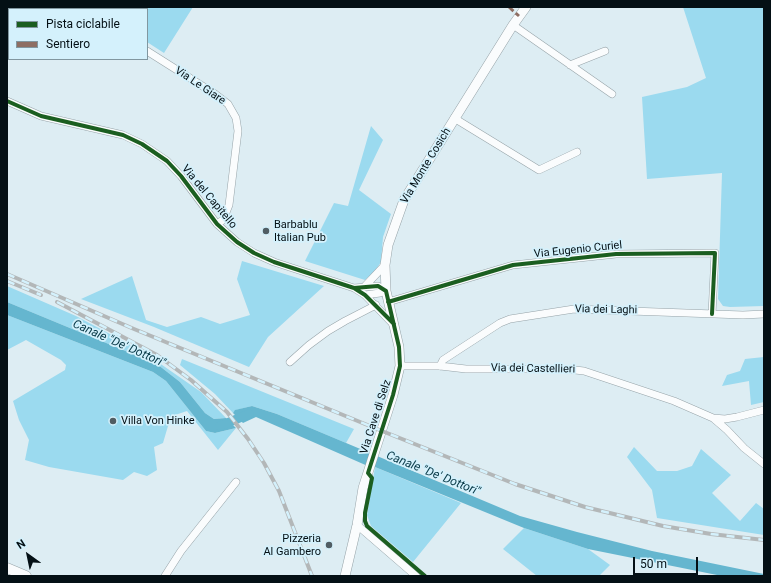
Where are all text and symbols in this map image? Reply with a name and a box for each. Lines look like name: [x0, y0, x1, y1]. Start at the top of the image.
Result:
legend: [8, 8, 148, 60]
text: Pista ciclabile: [46, 17, 120, 31]
text: Sentiero: [46, 37, 90, 51]
street label: Via Le Giare: [172, 64, 228, 108]
street label: Via Monte Cosich: [398, 126, 454, 206]
street label: Via del Capitello: [179, 163, 239, 231]
place label: Barbablu Italian Pub: [274, 218, 326, 244]
marker: Barbablu Italian Pub: [261, 226, 271, 236]
street label: Via Eugenio Curiel: [533, 239, 623, 261]
street label: Via dei Laghi: [575, 303, 637, 317]
water label: Canale "De' Dottori": [70, 317, 168, 371]
street label: Via dei Castellieri: [491, 362, 575, 376]
street label: Via Cave di Selz: [358, 378, 394, 456]
place label: Villa Von Hinke: [121, 414, 194, 428]
marker: Villa Von Hinke: [108, 416, 118, 426]
water label: Canale "De' Dottori": [384, 449, 482, 499]
place label: Pizzeria Al Gambero: [263, 532, 321, 558]
north arrow: [8, 535, 48, 575]
text: N: [14, 537, 28, 552]
marker: Pizzeria Al Gambero: [324, 540, 334, 550]
scale bar: [635, 549, 700, 575]
text: 50 m: [640, 557, 667, 571]

